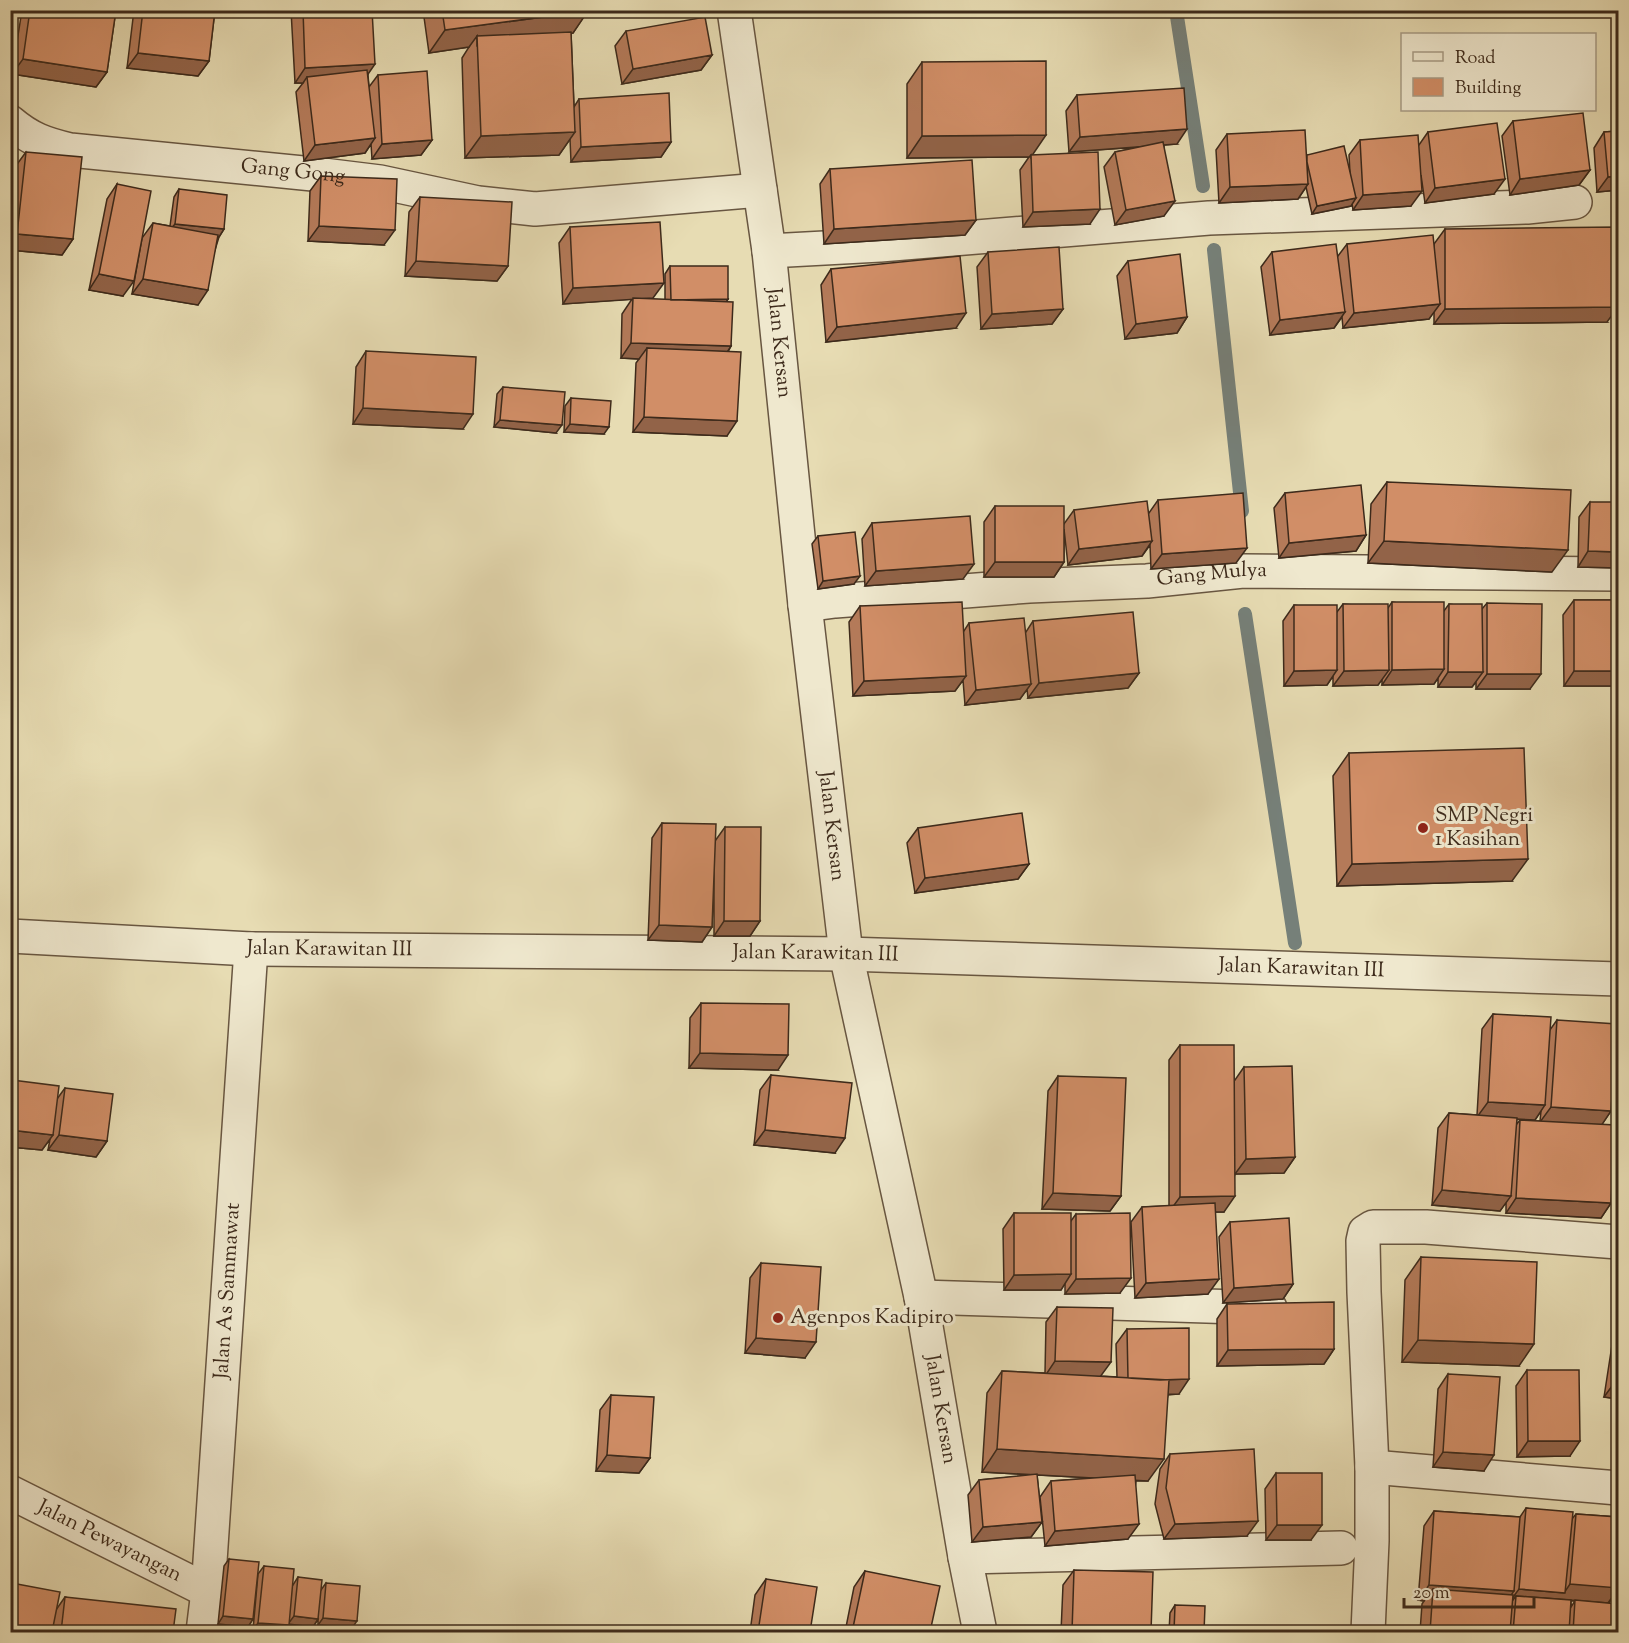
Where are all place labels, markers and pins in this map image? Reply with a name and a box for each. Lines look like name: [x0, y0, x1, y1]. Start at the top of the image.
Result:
place label: SMP Negri 1 Kasihan: [1435, 801, 1533, 855]
marker: SMP Negri 1 Kasihan: [1416, 821, 1430, 835]
place label: Agenpos Kadipiro: [790, 1303, 954, 1333]
marker: Agenpos Kadipiro: [771, 1311, 785, 1325]

